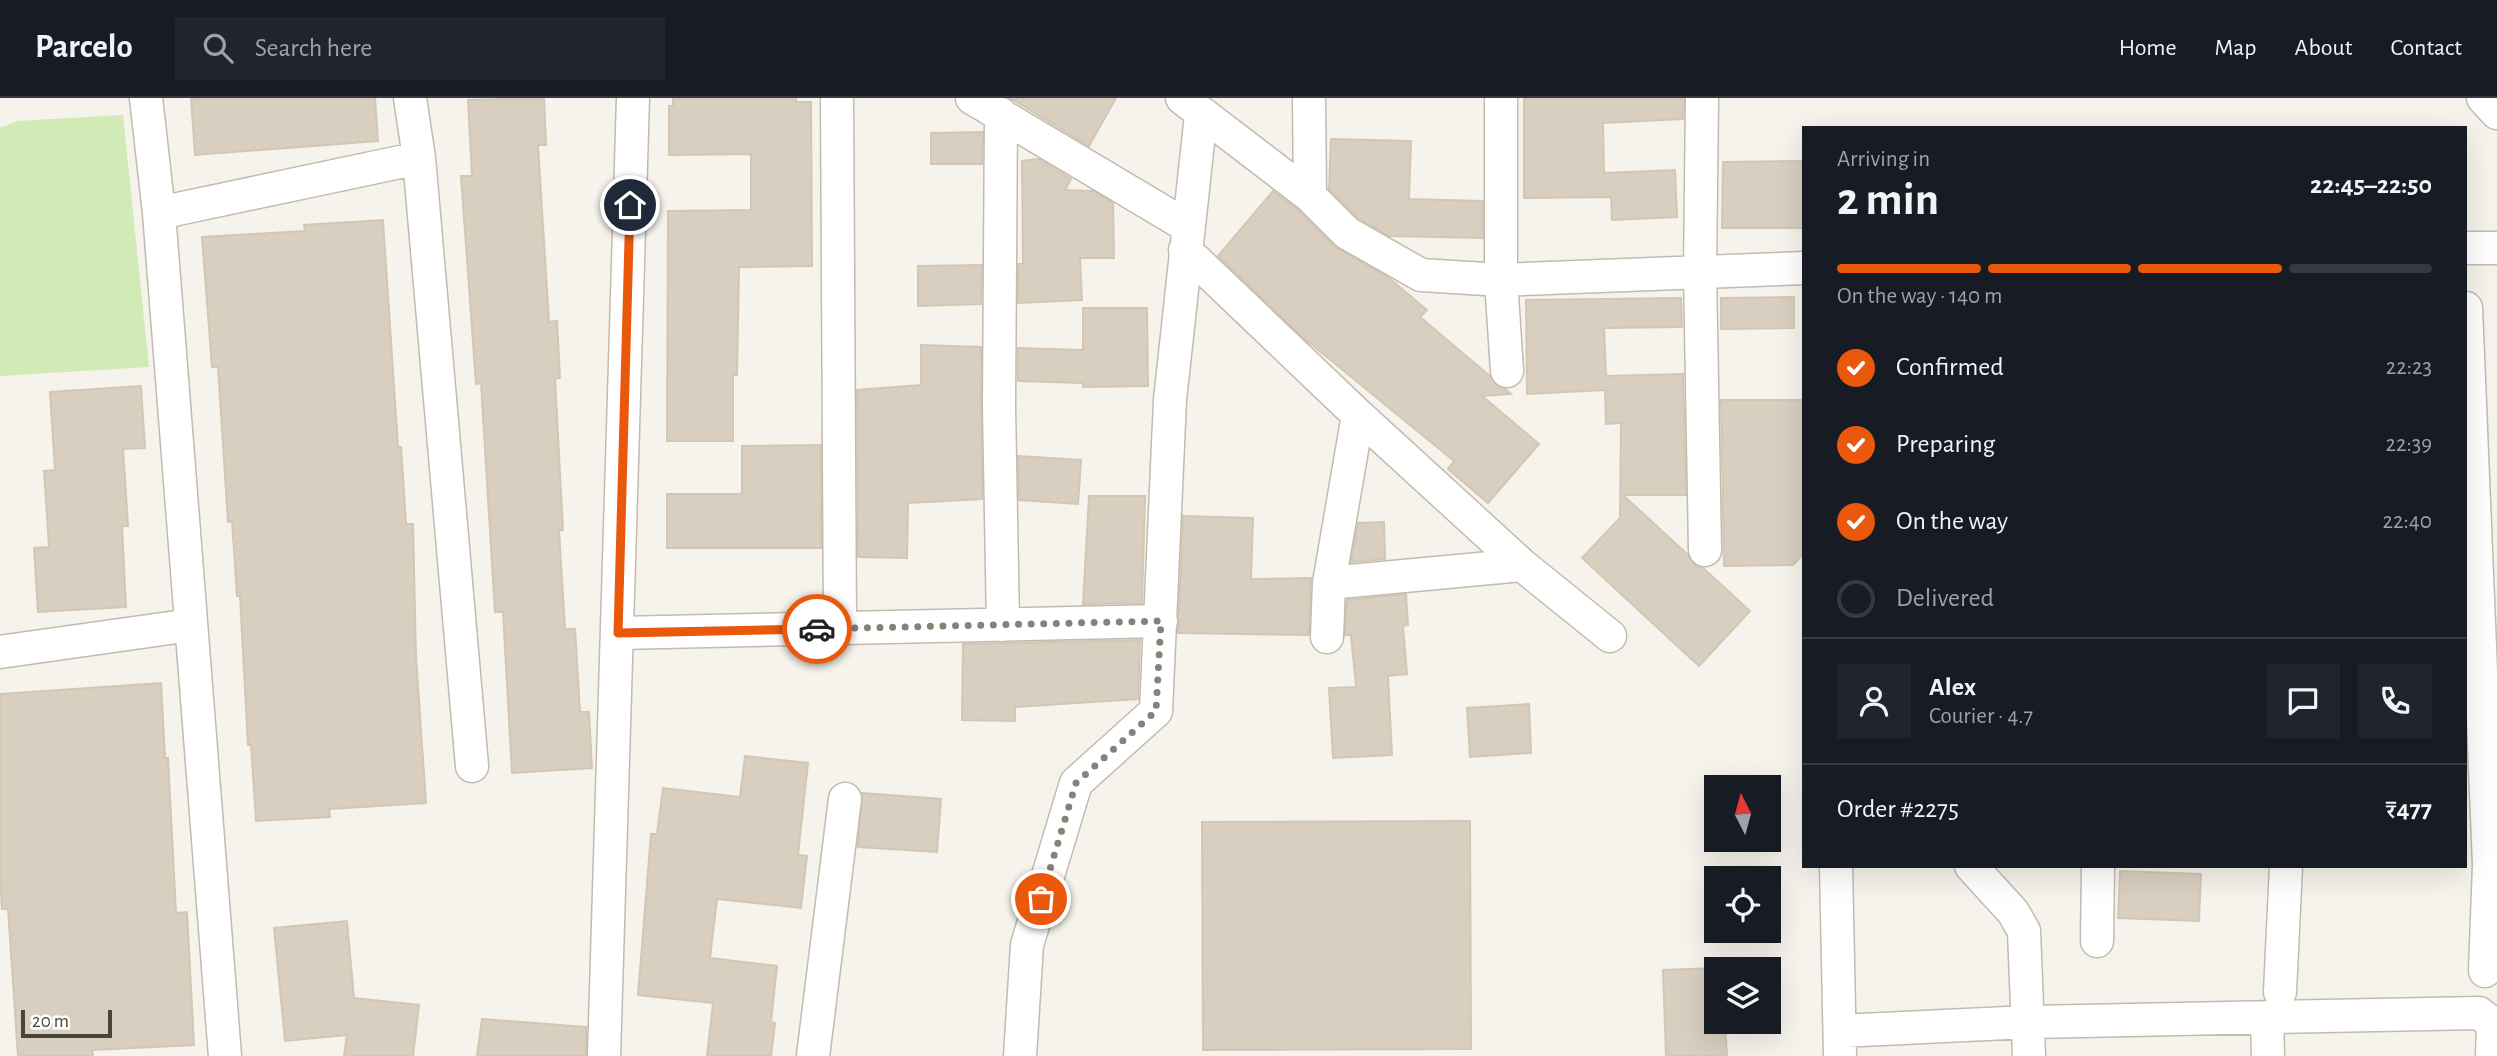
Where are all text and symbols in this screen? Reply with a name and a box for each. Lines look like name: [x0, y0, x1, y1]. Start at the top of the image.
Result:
search box: [175, 17, 665, 80]
icon: search: [199, 29, 237, 67]
text: Parcelo: [35, 31, 133, 64]
text: Search here: [255, 35, 372, 61]
text: Home: [2119, 36, 2177, 60]
text: Map: [2215, 36, 2257, 60]
text: About: [2295, 36, 2352, 60]
text: Contact: [2390, 36, 2462, 60]
text: Arriving in: [1837, 148, 1930, 171]
text: 22:45–22:50: [2310, 172, 2432, 198]
pin: [600, 175, 660, 235]
text: 2 min: [1837, 177, 1939, 223]
icon: home: [611, 186, 649, 224]
text: On the way · 140 m: [1837, 285, 2002, 308]
icon: check: [1837, 349, 1875, 387]
text: Confirmed: [1896, 354, 2004, 380]
text: 22:23: [2386, 356, 2432, 379]
icon: check: [1837, 426, 1875, 464]
text: Preparing: [1896, 431, 1995, 457]
text: 22:39: [2386, 433, 2432, 456]
icon: check: [1837, 503, 1875, 541]
text: On the way: [1896, 508, 2008, 534]
text: 22:40: [2383, 510, 2432, 533]
text: Delivered: [1896, 585, 1994, 611]
courier: [782, 594, 852, 664]
icon: car: [798, 610, 836, 648]
button: person: [1837, 664, 1911, 738]
button: chat: [2266, 664, 2340, 738]
button: phone: [2358, 664, 2432, 738]
text: Alex: [1929, 674, 1976, 700]
text: Courier · 4.7: [1929, 705, 2033, 728]
north arrow: [1704, 775, 1782, 852]
map controls: [1704, 775, 1781, 1034]
text: Order #2275: [1837, 796, 1959, 822]
text: ₹477: [2386, 796, 2432, 822]
button: locate: [1704, 866, 1781, 943]
pin: [1011, 869, 1071, 929]
icon: bag: [1022, 880, 1060, 918]
button: layers: [1704, 957, 1781, 1034]
scale bar: [21, 1007, 112, 1039]
text: 20 m: [32, 1012, 69, 1031]

